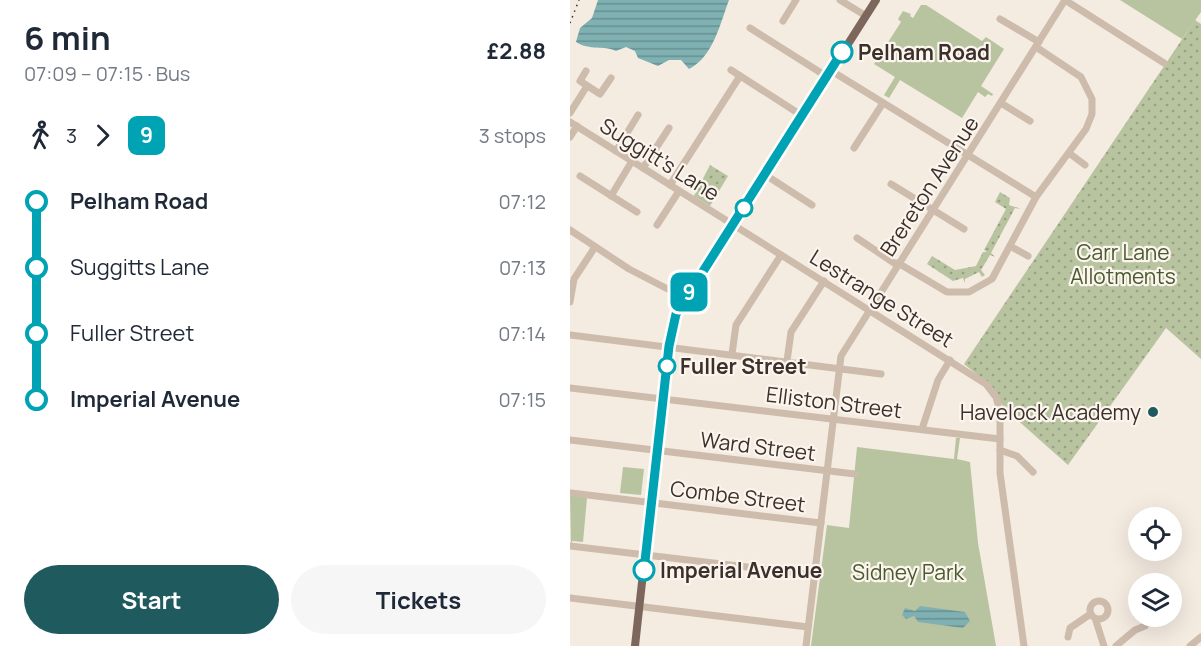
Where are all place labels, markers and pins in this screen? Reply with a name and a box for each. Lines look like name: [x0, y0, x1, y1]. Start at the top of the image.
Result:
place label: Pelham Road: [858, 38, 990, 66]
marker: Pelham Road: [831, 41, 853, 63]
unlabelled marker: [735, 199, 753, 217]
place label: Fuller Street: [680, 352, 807, 380]
marker: Fuller Street: [658, 357, 676, 375]
place label: Havelock Academy: [960, 398, 1141, 426]
marker: Havelock Academy: [1146, 405, 1160, 419]
place label: Imperial Avenue: [660, 556, 822, 584]
marker: Imperial Avenue: [633, 559, 655, 581]

